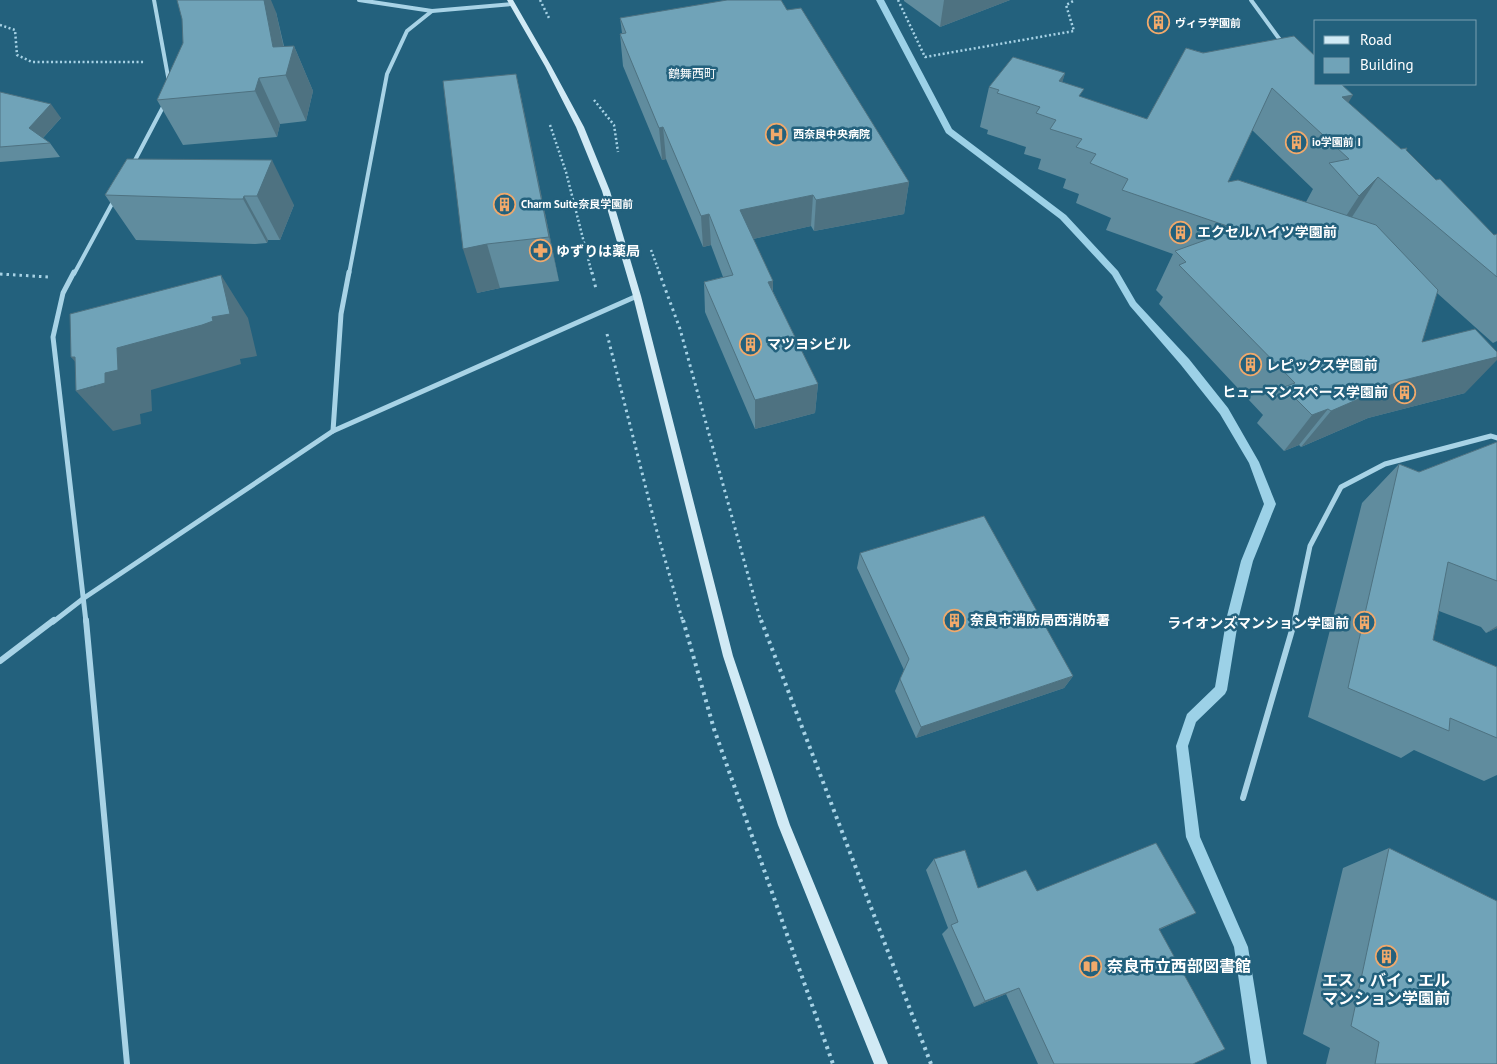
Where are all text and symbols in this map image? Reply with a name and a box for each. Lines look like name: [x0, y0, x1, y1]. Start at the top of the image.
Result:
building icon: ヴィラ学園前: [1147, 11, 1171, 35]
place label: ヴィラ学園前: [1175, 16, 1241, 30]
legend: [1314, 20, 1477, 85]
text: Road: [1360, 30, 1392, 49]
text: Building: [1360, 55, 1414, 74]
district label: 鶴舞西町: [668, 66, 716, 81]
hospital icon: 西奈良中央病院: [765, 122, 789, 146]
place label: 西奈良中央病院: [793, 127, 870, 141]
building icon: io学園前Ⅰ: [1284, 130, 1308, 154]
place label: io学園前Ⅰ: [1312, 135, 1365, 149]
building icon: Charm Suite奈良学園前: [493, 192, 517, 216]
place label: Charm Suite奈良学園前: [521, 197, 633, 211]
building icon: エクセルハイツ学園前: [1169, 220, 1193, 244]
place label: エクセルハイツ学園前: [1197, 223, 1337, 241]
pharmacy icon: ゆずりは薬局: [528, 239, 552, 263]
place label: ゆずりは薬局: [556, 242, 640, 260]
building icon: マツヨシビル: [739, 332, 763, 356]
place label: マツヨシビル: [767, 335, 851, 353]
building icon: レピックス学園前: [1238, 353, 1262, 377]
place label: レピックス学園前: [1266, 356, 1378, 374]
building icon: ヒューマンスペース学園前: [1392, 380, 1416, 404]
place label: ヒューマンスペース学園前: [1222, 383, 1388, 401]
building icon: 奈良市消防局西消防署: [942, 608, 966, 632]
place label: 奈良市消防局西消防署: [970, 611, 1110, 629]
building icon: ライオンズマンション学園前: [1353, 611, 1377, 635]
place label: ライオンズマンション学園前: [1167, 614, 1349, 632]
building icon: エス・バイ・エル マンション学園前: [1374, 944, 1398, 968]
library icon: 奈良市立西部図書館: [1079, 954, 1103, 978]
place label: 奈良市立西部図書館: [1107, 956, 1251, 976]
place label: エス・バイ・エル マンション学園前: [1322, 970, 1450, 1008]

